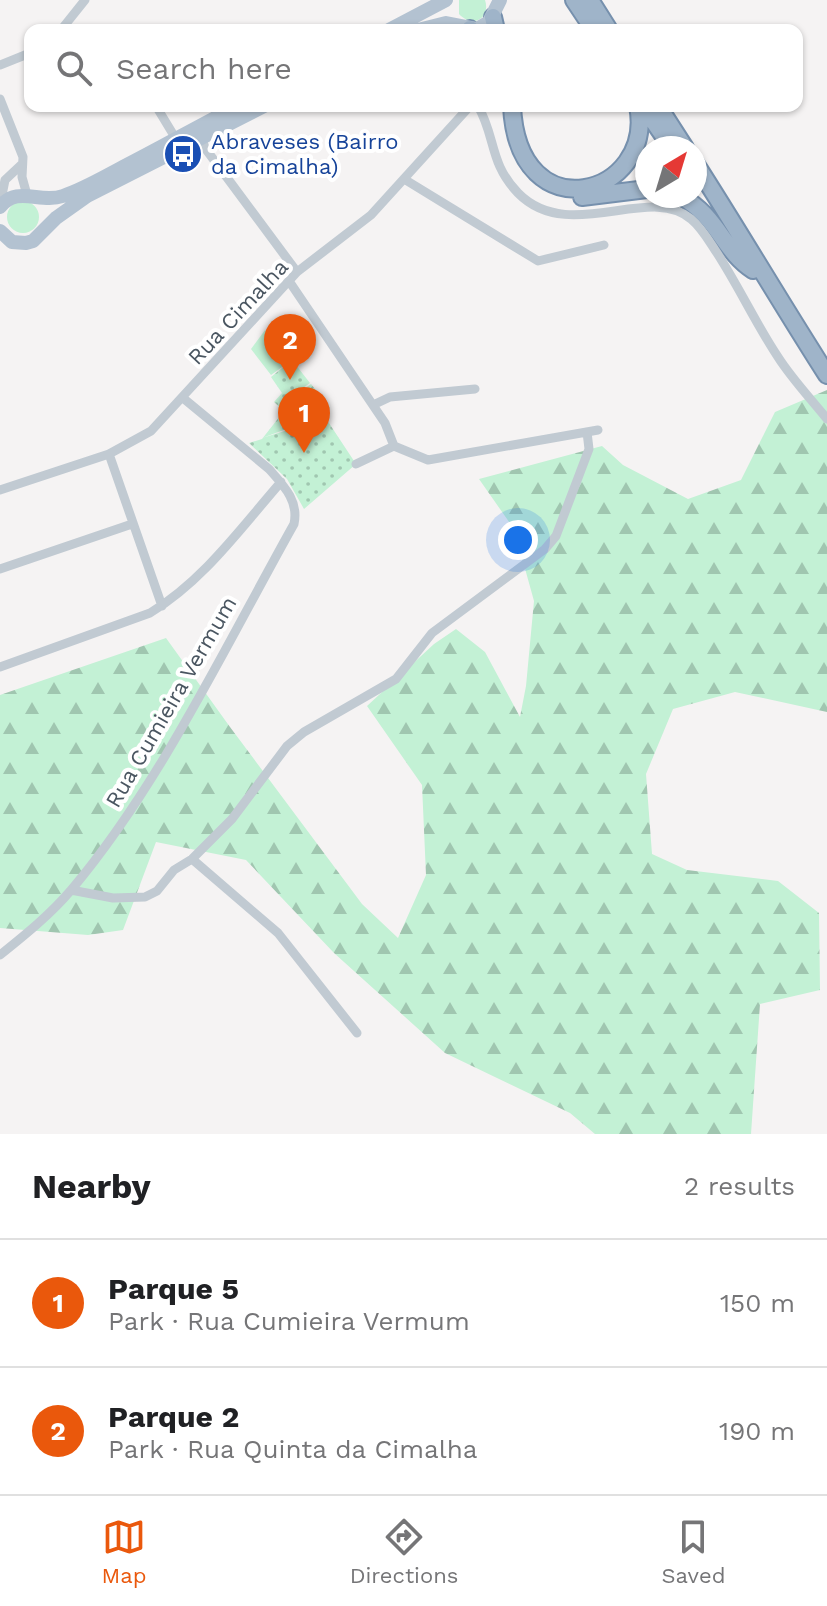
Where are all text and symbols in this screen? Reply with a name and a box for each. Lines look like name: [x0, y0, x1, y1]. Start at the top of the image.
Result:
search box: [24, 24, 803, 112]
icon: search: [52, 46, 96, 90]
text: Search here: [116, 51, 292, 86]
place label: Abraveses (Bairro da Cimalha): [211, 129, 398, 179]
bus stop icon: Abraveses (Bairro da Cimalha): [162, 133, 204, 175]
north arrow: [635, 136, 707, 208]
street label: Rua Cimalha: [183, 254, 293, 370]
pin: 2: [264, 314, 316, 380]
pin: 1: [278, 387, 330, 453]
your location: [498, 520, 538, 560]
street label: Rua Cumieira Vermum: [100, 592, 242, 812]
text: Nearby: [32, 1166, 151, 1206]
text: 2 results: [684, 1171, 795, 1201]
text: Parque 5: [108, 1271, 239, 1306]
text: 1: [52, 1288, 64, 1318]
text: 150 m: [720, 1288, 795, 1318]
text: Park · Rua Cumieira Vermum: [108, 1306, 470, 1336]
text: Parque 2: [108, 1399, 239, 1434]
text: 2: [50, 1416, 66, 1446]
text: 190 m: [719, 1416, 795, 1446]
text: Park · Rua Quinta da Cimalha: [108, 1434, 478, 1464]
tab: Map: [102, 1515, 146, 1588]
tab: Directions: [350, 1515, 458, 1588]
tab: Saved: [662, 1515, 725, 1588]

